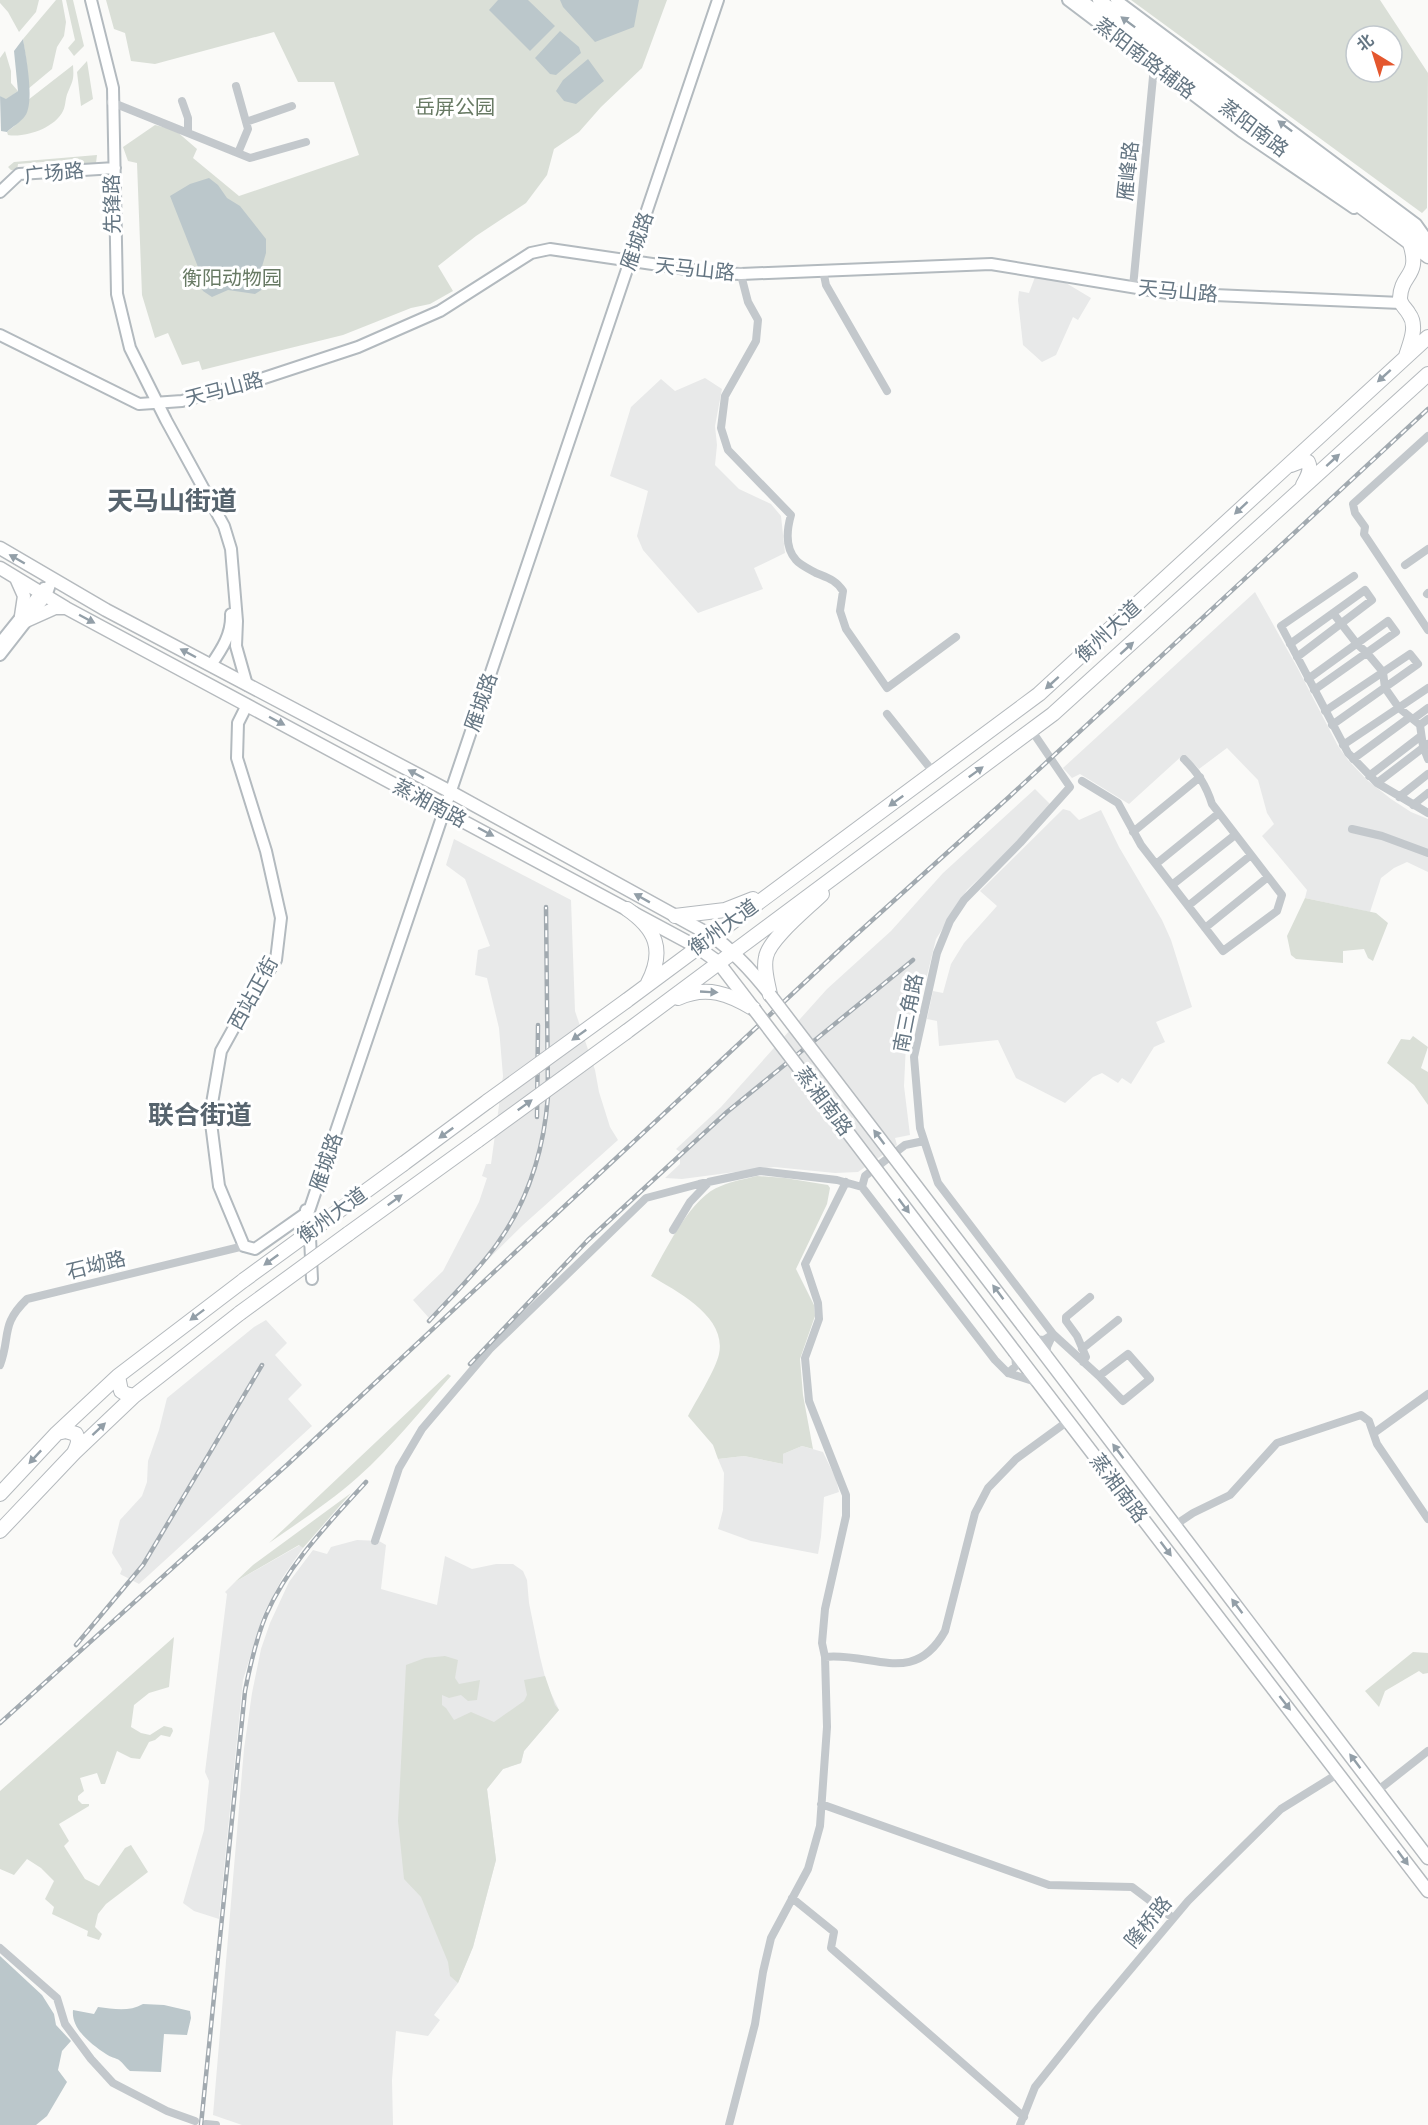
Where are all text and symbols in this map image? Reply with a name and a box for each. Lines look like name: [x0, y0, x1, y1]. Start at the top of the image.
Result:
street label: 蒸阳南路辅路: [1090, 12, 1200, 104]
one-way arrow: [1120, 16, 1136, 28]
north arrow: [1344, 24, 1404, 84]
text: 北: [1353, 30, 1377, 55]
street label: 蒸阳南路: [1215, 94, 1293, 162]
park label: 岳屏公园: [415, 95, 495, 119]
one-way arrow: [1278, 120, 1294, 132]
street label: 雁峰路: [1113, 140, 1143, 202]
street label: 广场路: [23, 158, 85, 188]
street label: 先锋路: [99, 174, 125, 234]
street label: 雁城路: [616, 209, 658, 273]
street label: 天马山路: [654, 253, 736, 285]
park label: 衡阳动物园: [182, 266, 282, 290]
street label: 天马山路: [1137, 276, 1219, 306]
street label: 天马山路: [182, 367, 266, 411]
one-way arrow: [1377, 369, 1392, 383]
one-way arrow: [1325, 454, 1340, 467]
district label: 天马山街道: [107, 486, 237, 516]
one-way arrow: [1234, 501, 1249, 514]
one-way arrow: [9, 553, 25, 564]
street label: 衡州大道: [1071, 595, 1145, 667]
one-way arrow: [79, 614, 96, 624]
one-way arrow: [1119, 641, 1134, 655]
one-way arrow: [179, 648, 196, 658]
street label: 雁城路: [460, 670, 502, 734]
one-way arrow: [1044, 676, 1059, 690]
one-way arrow: [269, 716, 286, 726]
one-way arrow: [968, 766, 984, 778]
one-way arrow: [407, 769, 424, 778]
street label: 蒸湘南路: [389, 774, 471, 832]
one-way arrow: [889, 795, 905, 807]
one-way arrow: [478, 827, 495, 837]
one-way arrow: [634, 892, 650, 903]
street label: 衡州大道: [684, 894, 762, 960]
street label: 西站正街: [223, 952, 283, 1034]
street label: 南三角路: [889, 971, 927, 1055]
one-way arrow: [700, 987, 719, 996]
one-way arrow: [571, 1029, 586, 1041]
street label: 蒸湘南路: [790, 1062, 858, 1140]
district label: 联合街道: [148, 1100, 252, 1130]
one-way arrow: [518, 1100, 533, 1112]
one-way arrow: [438, 1126, 453, 1138]
street label: 雁城路: [305, 1130, 347, 1194]
one-way arrow: [874, 1130, 886, 1145]
street label: 衡州大道: [293, 1182, 371, 1248]
one-way arrow: [387, 1194, 403, 1206]
one-way arrow: [898, 1199, 910, 1214]
street label: 石坳路: [64, 1246, 128, 1284]
one-way arrow: [263, 1254, 279, 1266]
one-way arrow: [992, 1285, 1004, 1300]
one-way arrow: [189, 1309, 205, 1321]
one-way arrow: [92, 1422, 107, 1436]
one-way arrow: [1113, 1443, 1125, 1458]
street label: 蒸湘南路: [1085, 1449, 1153, 1527]
one-way arrow: [28, 1450, 42, 1464]
one-way arrow: [1159, 1541, 1172, 1557]
one-way arrow: [1231, 1598, 1243, 1613]
one-way arrow: [1278, 1696, 1290, 1711]
one-way arrow: [1348, 1753, 1361, 1769]
one-way arrow: [1397, 1851, 1409, 1866]
street label: 隆桥路: [1120, 1891, 1176, 1953]

